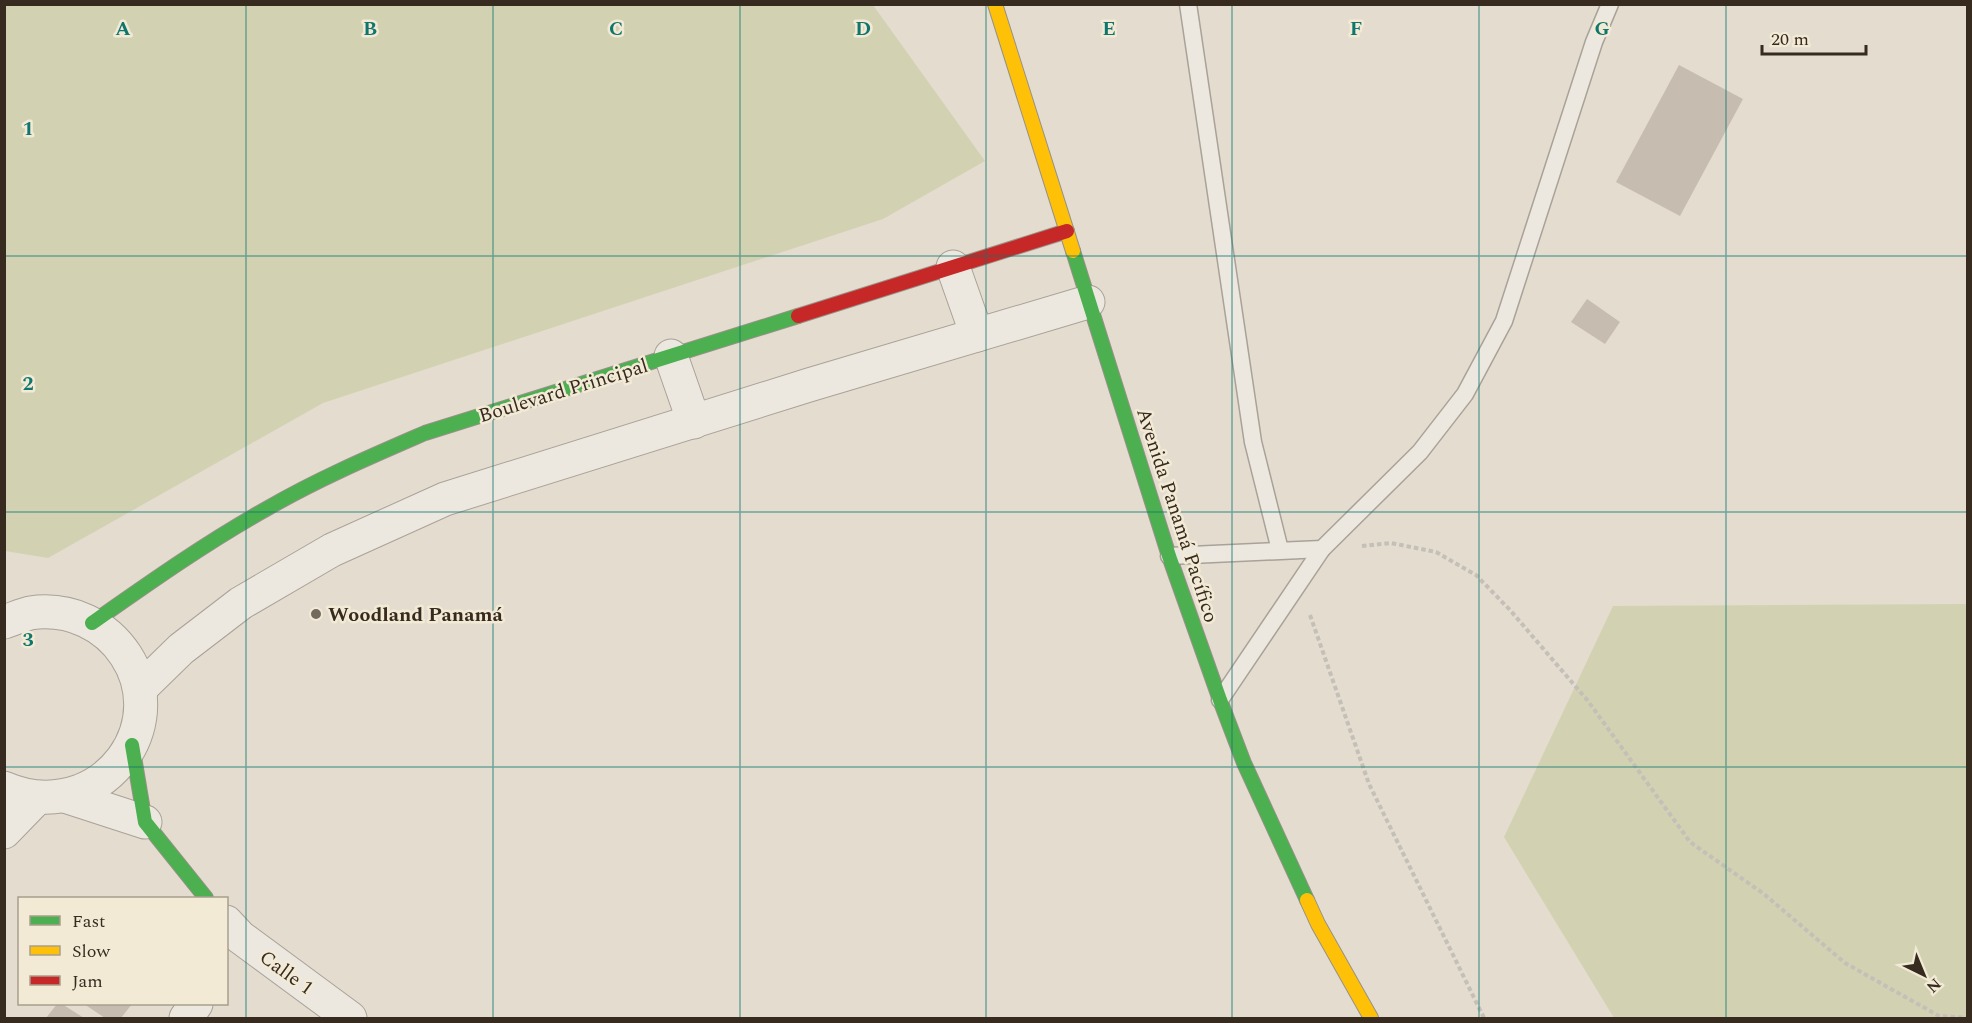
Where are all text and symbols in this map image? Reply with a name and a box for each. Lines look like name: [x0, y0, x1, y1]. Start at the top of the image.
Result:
text: A: [115, 14, 131, 44]
text: B: [363, 14, 377, 44]
text: C: [609, 14, 623, 44]
text: D: [855, 14, 871, 44]
text: E: [1102, 14, 1116, 44]
text: F: [1350, 14, 1362, 44]
text: G: [1594, 14, 1610, 44]
scale bar: [1762, 18, 1866, 56]
text: 20 m: [1771, 26, 1809, 53]
text: 1: [22, 114, 34, 144]
street label: Boulevard Principal: [475, 351, 652, 431]
text: 2: [22, 369, 34, 399]
street label: Avenida Panamá Pacífico: [1128, 404, 1226, 626]
place label: Woodland Panamá: [328, 600, 503, 630]
marker: Woodland Panamá: [309, 607, 323, 621]
text: 3: [22, 625, 34, 655]
legend: [18, 897, 228, 1005]
text: Fast: [72, 908, 105, 935]
text: Slow: [72, 938, 111, 965]
street label: Calle 1: [253, 943, 320, 1003]
north arrow: [1894, 945, 1954, 1005]
text: Jam: [72, 968, 103, 995]
text: N: [1921, 972, 1947, 998]

